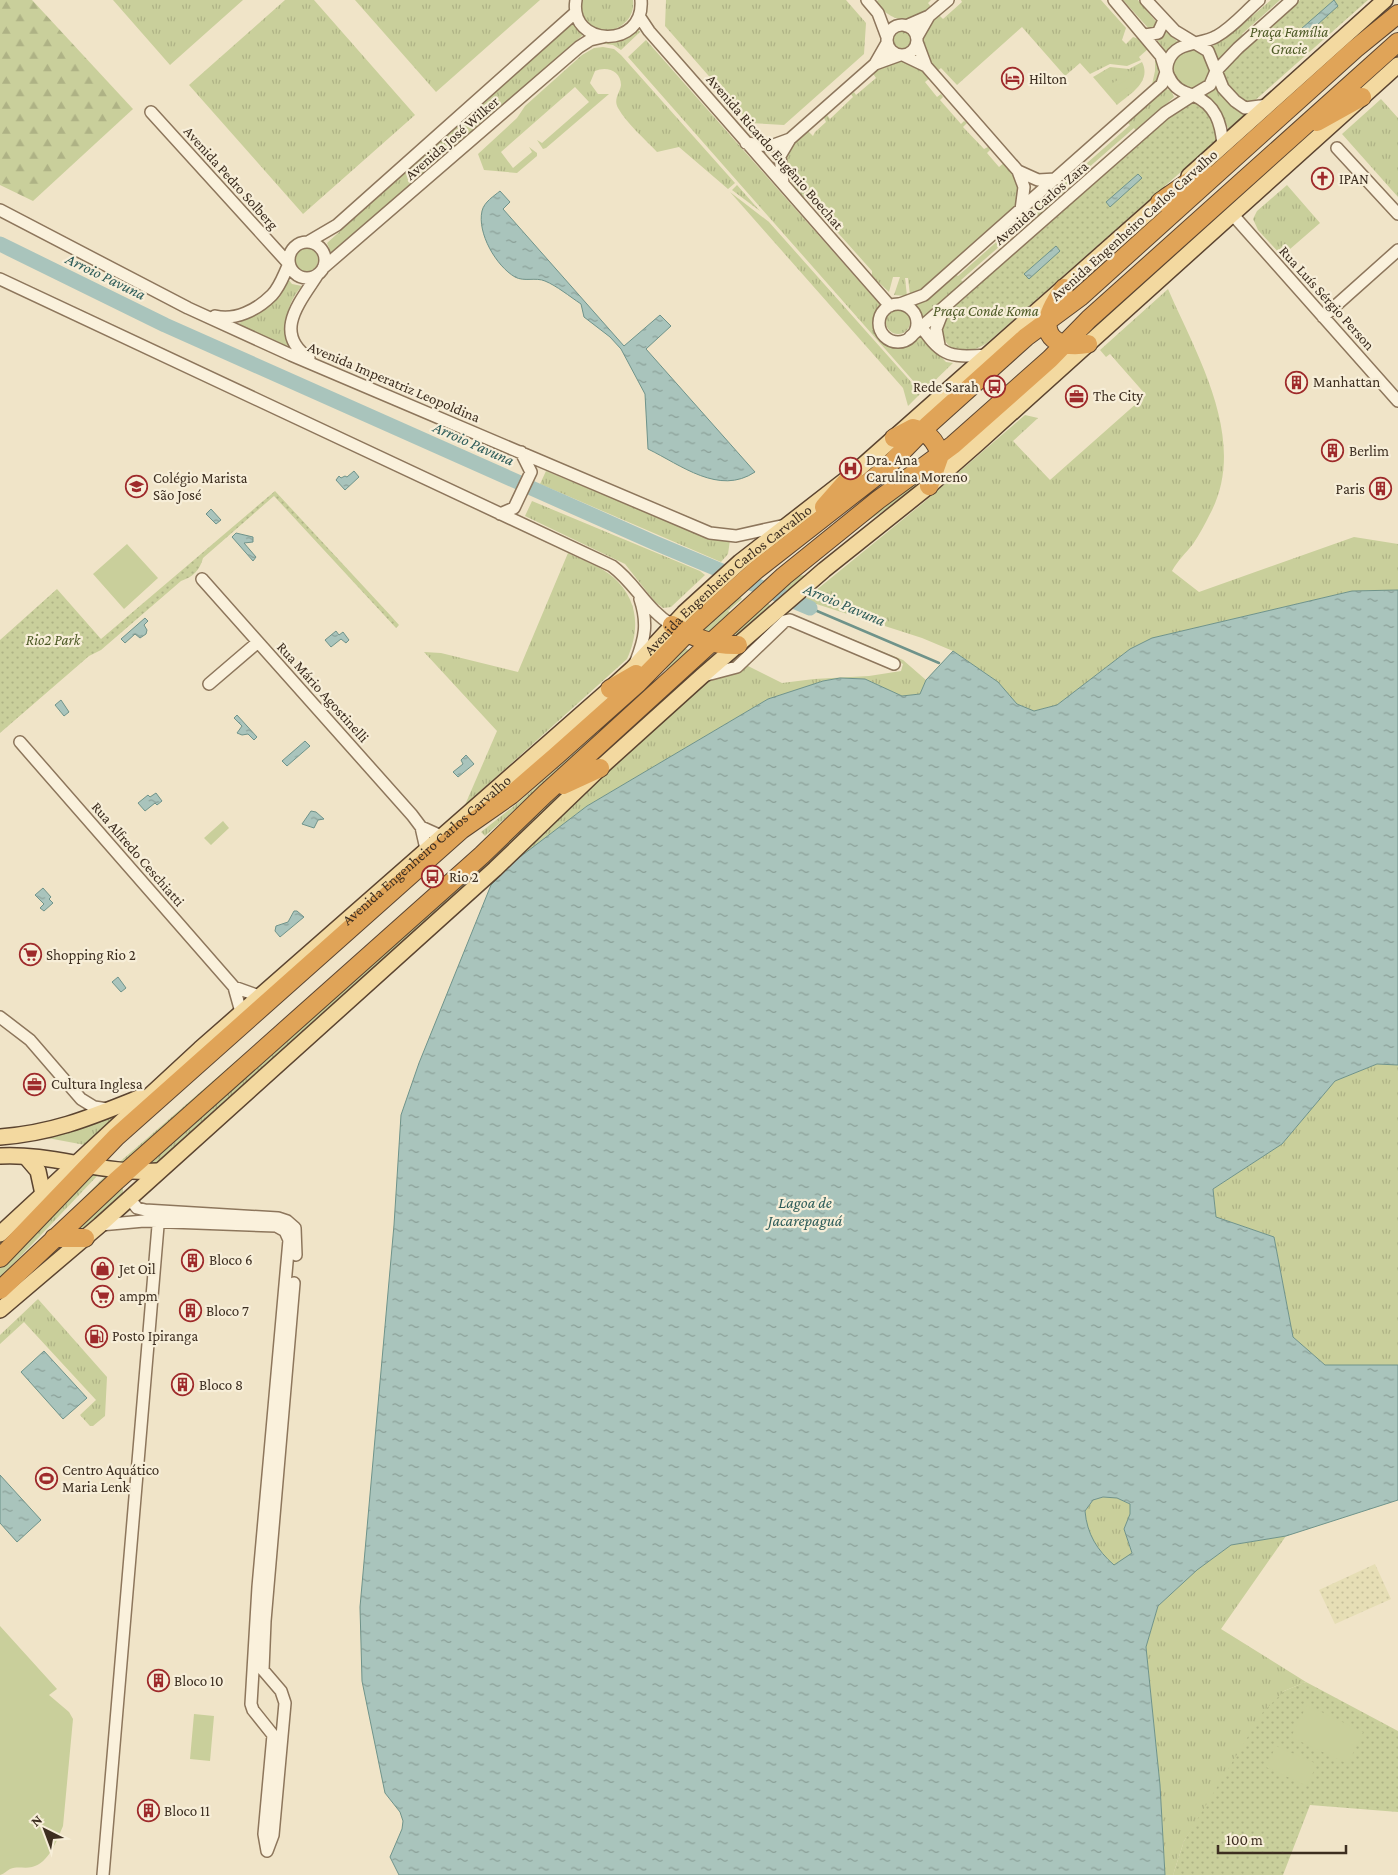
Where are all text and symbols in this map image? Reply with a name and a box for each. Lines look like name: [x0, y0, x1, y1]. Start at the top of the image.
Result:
park label: Praça Família Gracie: [1250, 24, 1328, 57]
hotel icon: Hilton: [1001, 67, 1025, 91]
street label: Avenida Ricardo Eugênio Boechat: [703, 71, 847, 234]
place label: Hilton: [1029, 71, 1067, 87]
street label: Avenida José Wilker: [402, 93, 503, 184]
street label: Avenida Pedro Solberg: [180, 123, 282, 234]
street label: Avenida Engenheiro Carlos Carvalho: [1047, 146, 1221, 305]
street label: Avenida Carlos Zara: [991, 158, 1091, 248]
church icon: IPAN: [1311, 167, 1335, 191]
place label: IPAN: [1339, 171, 1369, 187]
street label: Rua Luís Sérgio Person: [1275, 243, 1378, 354]
water label: Arroio Pavuna: [62, 249, 149, 303]
park label: Praça Conde Koma: [933, 303, 1039, 320]
street label: Avenida Imperatriz Leopoldina: [305, 338, 482, 426]
building icon: Manhattan: [1285, 370, 1309, 394]
place label: Manhattan: [1313, 374, 1380, 390]
bus stop icon: Rede Sarah: [983, 375, 1007, 399]
place label: Rede Sarah: [913, 379, 979, 395]
office icon: The City: [1065, 384, 1089, 408]
place label: The City: [1093, 388, 1143, 405]
water label: Arroio Pavuna: [430, 418, 517, 469]
building icon: Berlim: [1321, 439, 1345, 463]
place label: Berlim: [1349, 443, 1389, 459]
place label: Dra. Ana Carulina Moreno: [866, 452, 968, 485]
hospital icon: Dra. Ana Carulina Moreno: [838, 457, 862, 481]
place label: Colégio Marista São José: [153, 470, 248, 504]
school or university icon: Colégio Marista São José: [125, 475, 149, 499]
building icon: Paris: [1369, 477, 1393, 501]
place label: Paris: [1336, 481, 1365, 497]
street label: Avenida Engenheiro Carlos Carvalho: [641, 501, 815, 658]
water label: Arroio Pavuna: [801, 579, 888, 629]
park label: Rio2 Park: [26, 632, 82, 648]
street label: Rua Mário Agostinelli: [273, 639, 372, 746]
street label: Avenida Engenheiro Carlos Carvalho: [339, 772, 514, 928]
street label: Rua Alfredo Ceschiatti: [88, 799, 188, 909]
bus stop icon: Rio 2: [421, 865, 445, 889]
place label: Rio 2: [449, 869, 479, 885]
supermarket icon: Shopping Rio 2: [18, 943, 42, 967]
place label: Shopping Rio 2: [46, 947, 136, 964]
office icon: Cultura Inglesa: [23, 1072, 47, 1096]
place label: Cultura Inglesa: [51, 1076, 143, 1093]
water label: Lagoa de Jacarepaguá: [765, 1194, 843, 1230]
building icon: Bloco 6: [181, 1248, 205, 1272]
place label: Bloco 6: [209, 1252, 253, 1268]
shop icon: Jet Oil: [91, 1257, 115, 1281]
place label: Jet Oil: [117, 1261, 156, 1278]
supermarket icon: ampm: [91, 1284, 115, 1308]
place label: ampm: [119, 1288, 158, 1305]
building icon: Bloco 7: [178, 1299, 202, 1323]
place label: Bloco 7: [206, 1303, 249, 1319]
fuel station icon: Posto Ipiranga: [84, 1324, 108, 1348]
place label: Posto Ipiranga: [112, 1328, 198, 1345]
building icon: Bloco 8: [171, 1373, 195, 1397]
place label: Bloco 8: [199, 1377, 243, 1393]
place label: Centro Aquático Maria Lenk: [62, 1462, 159, 1495]
sports icon: Centro Aquático Maria Lenk: [34, 1467, 58, 1491]
building icon: Bloco 10: [146, 1669, 170, 1693]
place label: Bloco 10: [174, 1673, 223, 1689]
building icon: Bloco 11: [136, 1799, 160, 1823]
place label: Bloco 11: [164, 1803, 210, 1819]
north arrow: [20, 1805, 70, 1855]
text: N: [27, 1811, 46, 1829]
scale bar: [1218, 1822, 1346, 1854]
text: 100 m: [1226, 1832, 1263, 1848]

